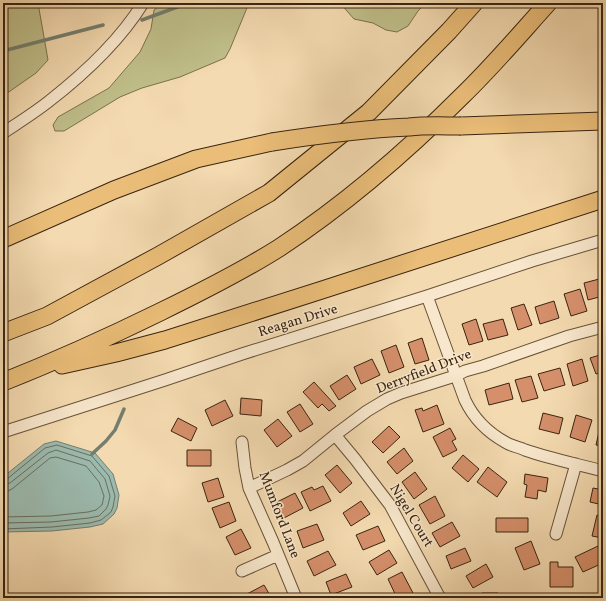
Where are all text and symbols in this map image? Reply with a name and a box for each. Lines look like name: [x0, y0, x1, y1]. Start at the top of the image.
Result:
street label: Reagan Drive: [256, 300, 341, 342]
street label: Derryfield Drive: [374, 345, 475, 399]
street label: Mumford Lane: [254, 469, 304, 562]
street label: Nigel Court: [385, 481, 437, 551]

